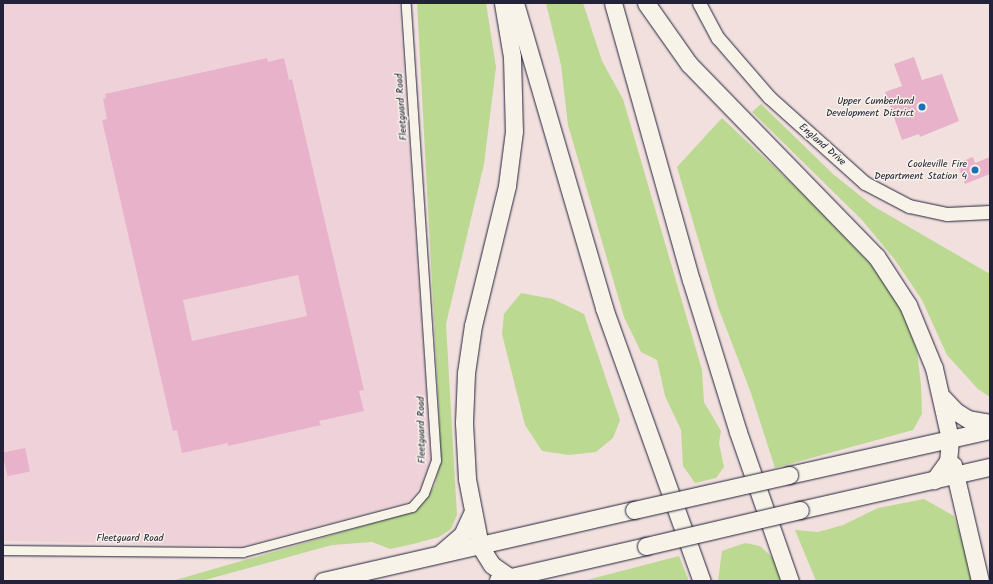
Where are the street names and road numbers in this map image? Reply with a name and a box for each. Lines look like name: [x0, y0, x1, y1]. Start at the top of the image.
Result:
street label: Fleetguard Road: [394, 73, 410, 141]
street label: England Drive: [796, 121, 848, 169]
street label: Fleetguard Road: [415, 396, 429, 464]
street label: Fleetguard Road: [96, 533, 164, 545]

